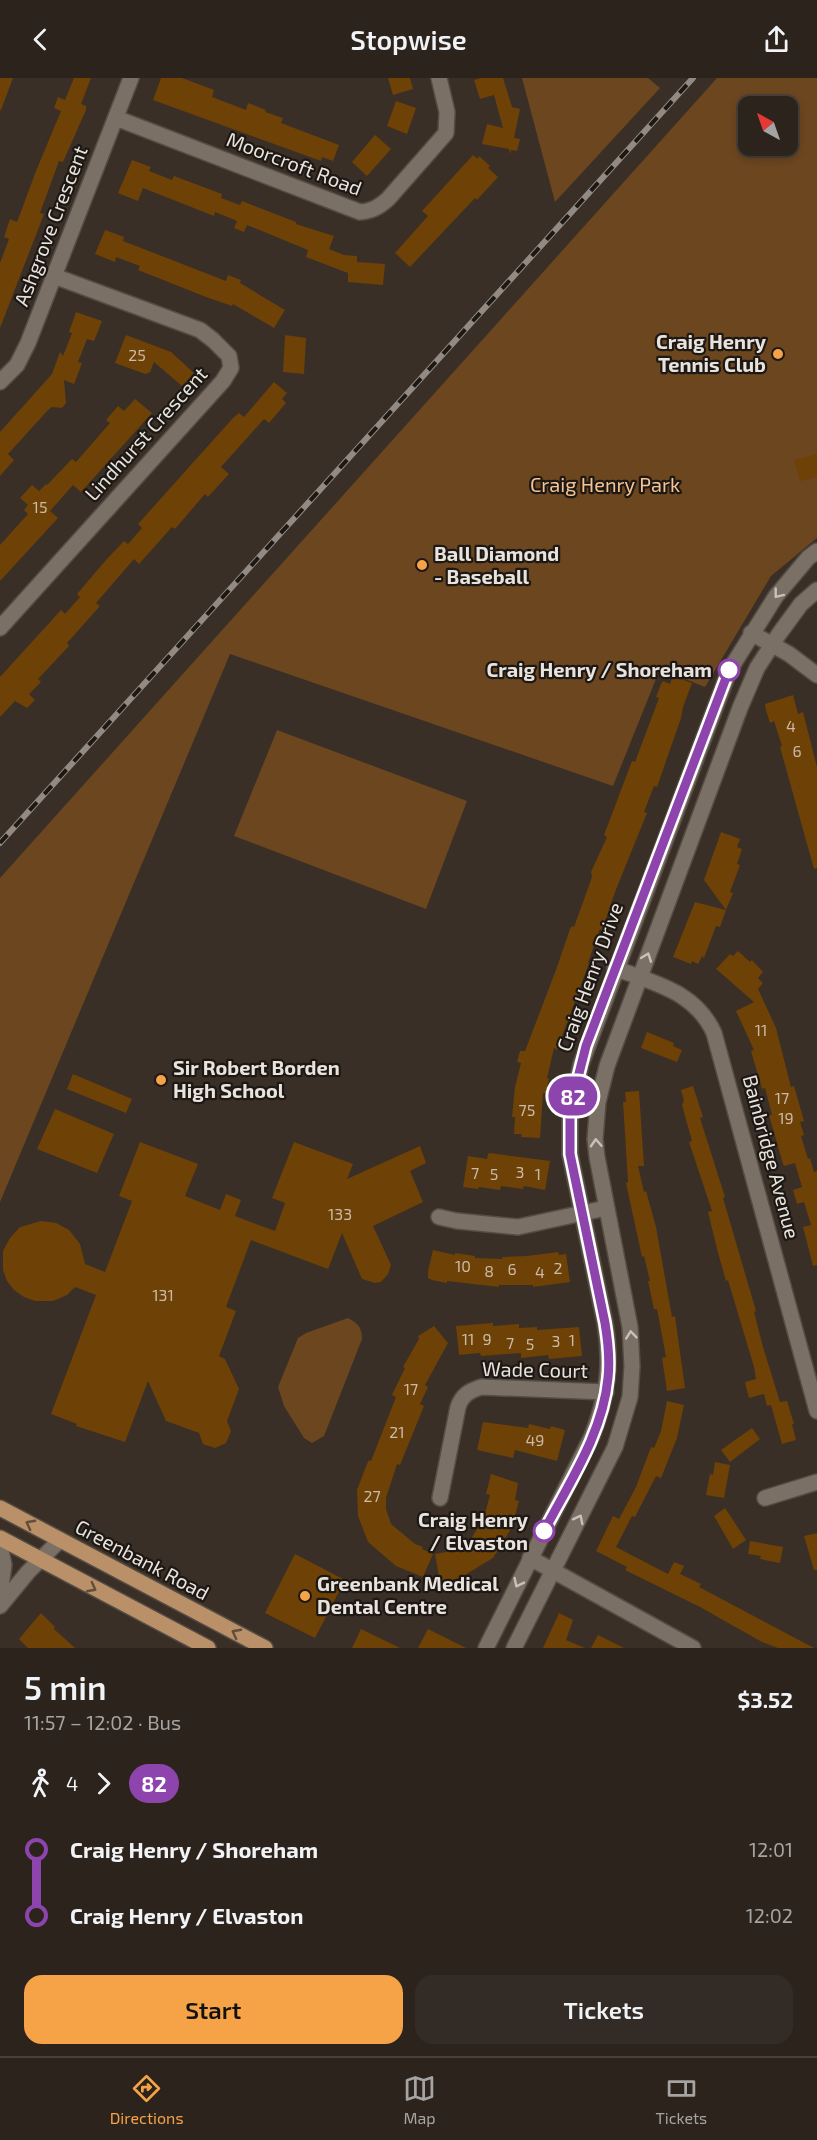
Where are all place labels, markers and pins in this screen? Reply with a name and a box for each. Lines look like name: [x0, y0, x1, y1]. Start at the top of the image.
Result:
place label: Craig Henry Tennis Club: [656, 329, 767, 376]
marker: Craig Henry Tennis Club: [771, 347, 785, 361]
place label: Ball Diamond - Baseball: [434, 541, 559, 588]
marker: Ball Diamond - Baseball: [415, 558, 429, 572]
place label: Craig Henry / Shoreham: [486, 657, 712, 682]
marker: Craig Henry / Shoreham: [718, 659, 740, 681]
place label: Sir Robert Borden High School: [173, 1055, 340, 1102]
marker: Sir Robert Borden High School: [154, 1073, 168, 1087]
place label: Craig Henry / Elvaston: [418, 1507, 529, 1554]
marker: Craig Henry / Elvaston: [533, 1520, 555, 1542]
place label: Greenbank Medical Dental Centre: [317, 1571, 499, 1618]
marker: Greenbank Medical Dental Centre: [298, 1589, 312, 1603]

